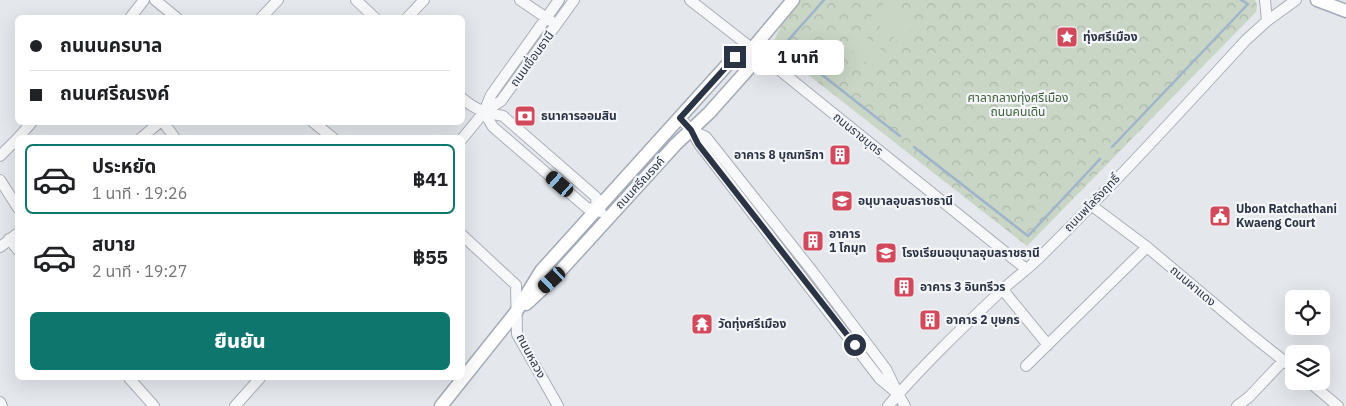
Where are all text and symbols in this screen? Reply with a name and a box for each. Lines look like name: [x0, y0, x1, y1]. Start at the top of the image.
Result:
place icon: ทุ่งศรีเมือง: [1055, 25, 1079, 49]
street label: ถนนเขื่อนธานี: [506, 27, 557, 89]
place label: ทุ่งศรีเมือง: [1083, 29, 1138, 44]
text: ถนนนครบาล: [60, 33, 163, 57]
callout: 1 นาที: [752, 40, 845, 74]
route end: [724, 46, 746, 68]
text: 1 นาที: [777, 47, 819, 67]
text: ถนนศรีณรงค์: [60, 81, 170, 105]
park label: ศาลากลางทุ่งศรีเมือง ถนนคนเดิน: [968, 90, 1068, 119]
bank icon: ธนาคารออมสิน: [513, 104, 537, 128]
place label: ธนาคารออมสิน: [541, 108, 617, 123]
street label: ถนนราชบุตร: [830, 109, 886, 158]
building icon: อาคาร 8 บุณฑริกา: [828, 143, 852, 167]
place label: อาคาร 8 บุณฑริกา: [734, 147, 824, 162]
street label: ถนนศรีณรงค์: [612, 153, 668, 212]
text: ประหยัด: [92, 154, 156, 178]
icon: car: [32, 157, 77, 202]
text: ฿41: [413, 167, 448, 191]
car: [543, 168, 576, 200]
street label: ถนนพโลรังฤทธิ์: [1061, 171, 1123, 235]
text: 1 นาที · 19:26: [92, 183, 187, 203]
school or university icon: อนุบาลอุบลราชธานี: [830, 189, 854, 213]
place label: อนุบาลอุบลราชธานี: [858, 193, 953, 208]
place label: Ubon Ratchathani Kwaeng Court: [1236, 201, 1337, 230]
public building icon: Ubon Ratchathani Kwaeng Court: [1208, 204, 1232, 228]
place label: อาคาร 1 โกมุท: [829, 226, 866, 255]
building icon: อาคาร 1 โกมุท: [801, 229, 825, 253]
text: สบาย: [92, 232, 136, 256]
icon: car: [32, 235, 77, 280]
school or university icon: โรงเรียนอนุบาลอุบลราชธานี: [874, 241, 898, 265]
text: ฿55: [413, 245, 448, 269]
place label: โรงเรียนอนุบาลอุบลราชธานี: [902, 245, 1040, 260]
text: 2 นาที · 19:27: [92, 261, 187, 281]
street label: ถนนผาแดง: [1167, 262, 1219, 309]
car: [535, 264, 568, 296]
building icon: อาคาร 3 อินทรีวร: [892, 275, 916, 299]
place label: อาคาร 3 อินทรีวร: [920, 279, 1006, 294]
map controls: [1285, 290, 1330, 390]
button: locate: [1285, 290, 1330, 335]
building icon: อาคาร 2 บุษกร: [918, 308, 942, 332]
button: ยืนยัน: [30, 312, 450, 370]
temple icon: วัดทุ่งศรีเมือง: [690, 312, 714, 336]
place label: อาคาร 2 บุษกร: [946, 312, 1020, 327]
place label: วัดทุ่งศรีเมือง: [718, 316, 786, 331]
street label: ถนนหลวง: [514, 331, 549, 381]
route start: [844, 334, 866, 356]
button: layers: [1285, 345, 1330, 390]

